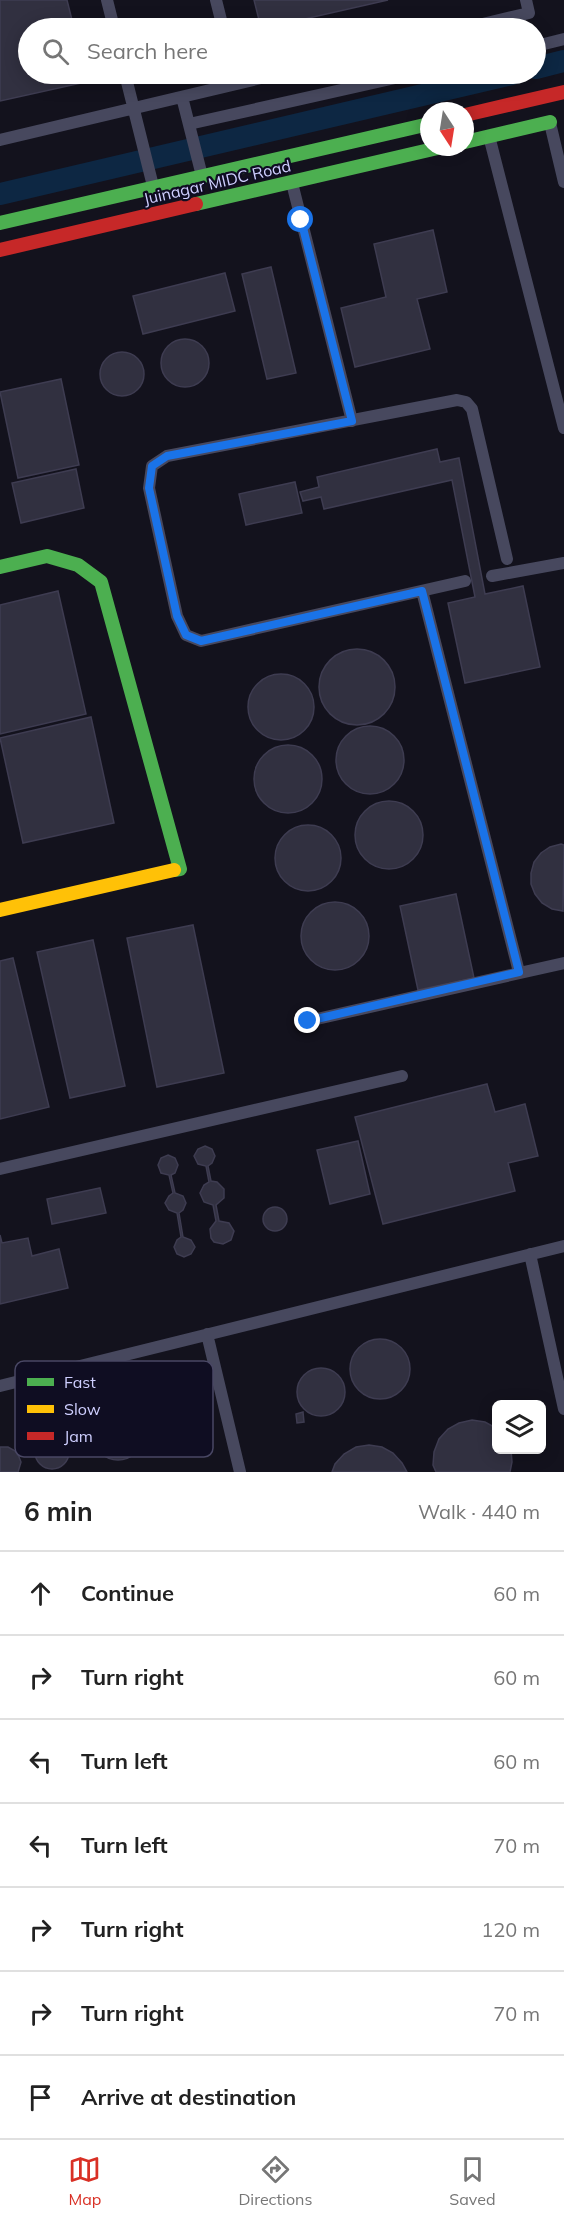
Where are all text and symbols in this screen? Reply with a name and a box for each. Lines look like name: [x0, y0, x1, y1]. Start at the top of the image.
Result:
search box: [18, 18, 546, 84]
icon: search: [39, 35, 72, 68]
text: Search here: [87, 37, 208, 65]
north arrow: [420, 102, 474, 156]
street label: Juinagar MIDC Road: [141, 155, 293, 209]
route start: [287, 206, 313, 232]
route end: [294, 1007, 320, 1033]
legend: [15, 1361, 213, 1457]
text: Fast: [64, 1372, 96, 1392]
text: Slow: [64, 1399, 101, 1419]
map controls: [492, 1400, 546, 1454]
button: layers: [492, 1400, 546, 1454]
text: Jam: [64, 1426, 93, 1446]
text: 6 min: [24, 1495, 93, 1528]
text: Walk · 440 m: [418, 1499, 540, 1524]
icon: ahead: [24, 1577, 57, 1610]
text: Continue: [81, 1579, 174, 1607]
text: 60 m: [493, 1581, 540, 1606]
icon: right: [24, 1661, 57, 1694]
text: Turn right: [81, 1663, 184, 1691]
text: 60 m: [493, 1665, 540, 1690]
icon: left: [24, 1745, 57, 1778]
text: Turn left: [81, 1747, 168, 1775]
text: 60 m: [493, 1749, 540, 1774]
icon: left: [24, 1829, 57, 1862]
text: Turn left: [81, 1831, 168, 1859]
text: 70 m: [493, 1833, 540, 1858]
icon: right: [24, 1913, 57, 1946]
text: Turn right: [81, 1915, 184, 1943]
text: 120 m: [481, 1917, 540, 1942]
icon: right: [24, 1997, 57, 2030]
text: Turn right: [81, 1999, 184, 2027]
text: 70 m: [493, 2001, 540, 2026]
icon: arrive: [24, 2081, 57, 2114]
text: Arrive at destination: [81, 2083, 296, 2111]
tab: Map: [68, 2153, 101, 2209]
tab: Directions: [238, 2153, 312, 2209]
tab: Saved: [449, 2153, 496, 2209]

